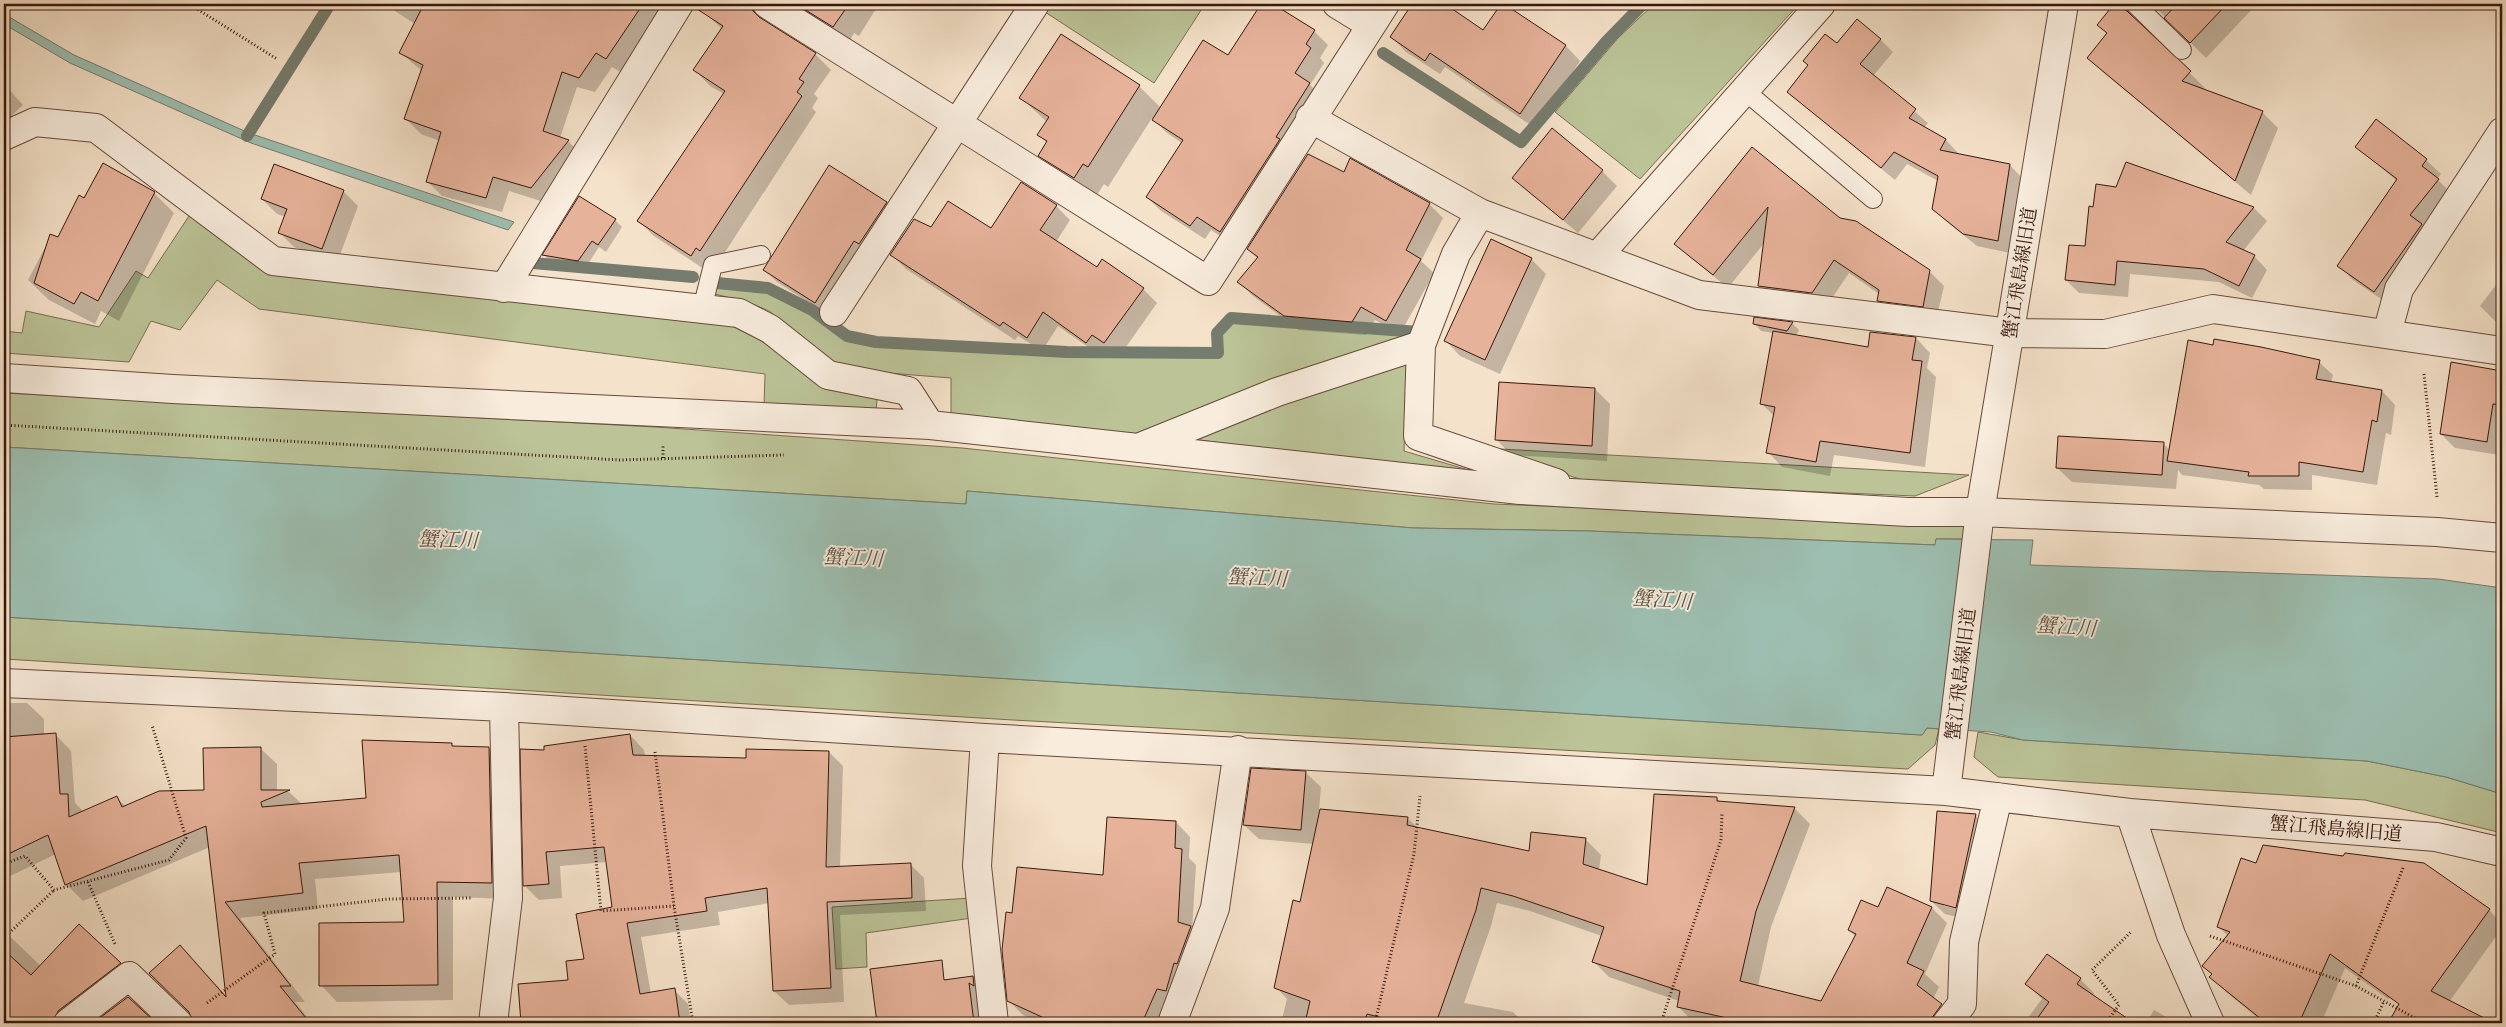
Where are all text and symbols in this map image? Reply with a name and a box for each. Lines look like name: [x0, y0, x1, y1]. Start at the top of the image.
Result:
street label: 蟹江飛島線旧道: [1999, 206, 2041, 340]
water label: 蟹江川: [418, 527, 480, 553]
water label: 蟹江川: [822, 545, 886, 571]
water label: 蟹江川: [1226, 565, 1290, 591]
water label: 蟹江川: [1631, 586, 1695, 614]
street label: 蟹江飛島線旧道: [1942, 607, 1980, 741]
water label: 蟹江川: [2035, 613, 2099, 641]
street label: 蟹江飛島線旧道: [2269, 812, 2403, 846]

